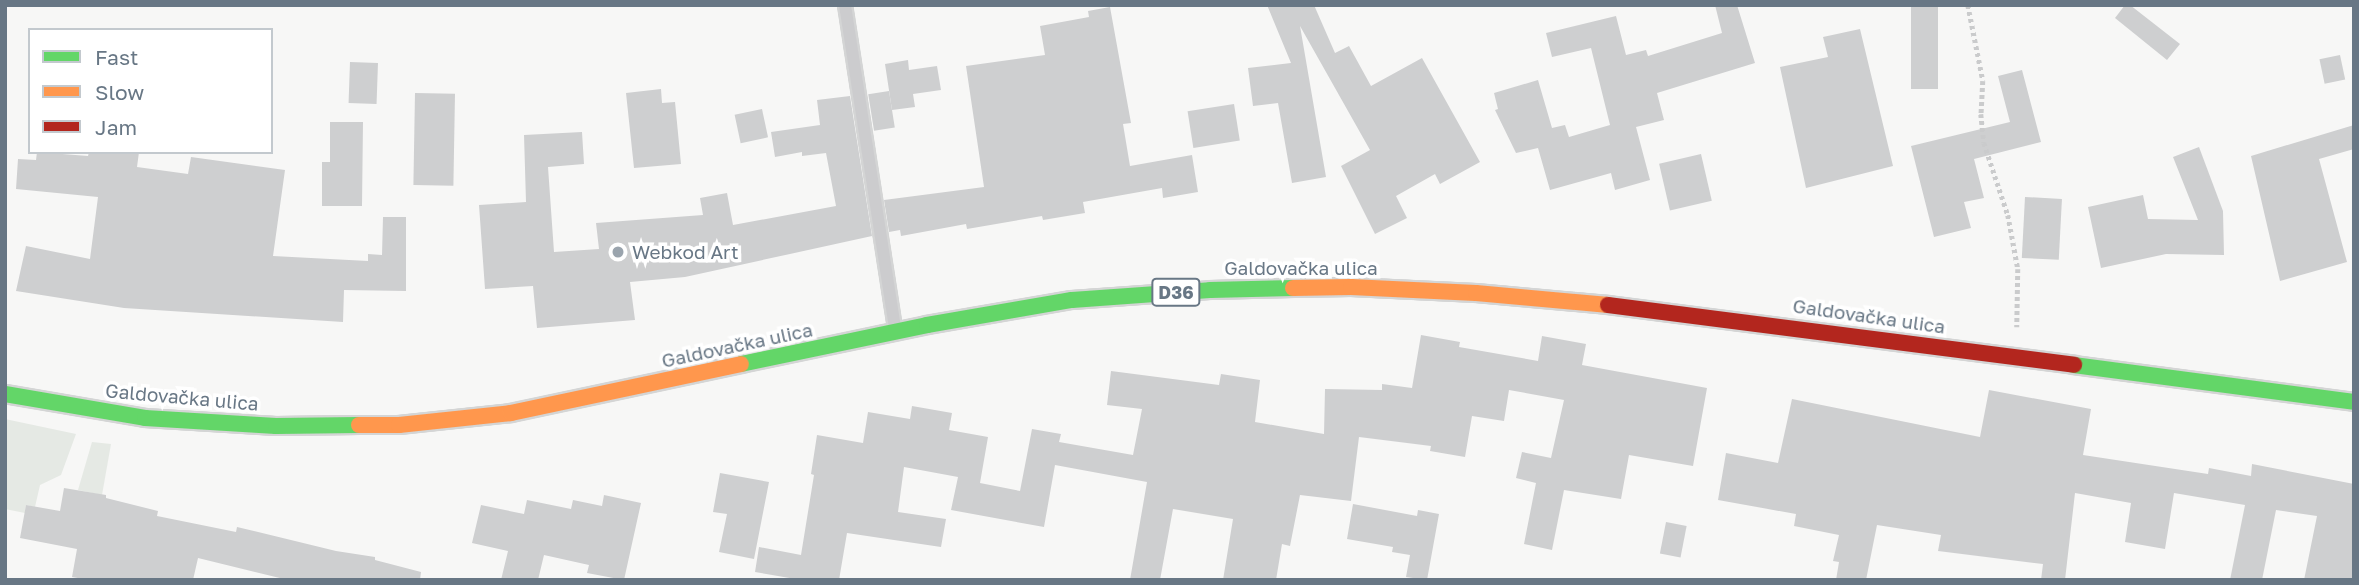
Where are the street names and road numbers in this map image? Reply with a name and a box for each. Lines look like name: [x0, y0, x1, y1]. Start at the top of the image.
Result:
street label: Galdovačka ulica: [1224, 257, 1378, 279]
road number: D36: [1150, 278, 1202, 306]
street label: Galdovačka ulica: [1791, 294, 1947, 338]
street label: Galdovačka ulica: [659, 318, 815, 372]
street label: Galdovačka ulica: [104, 379, 260, 415]

